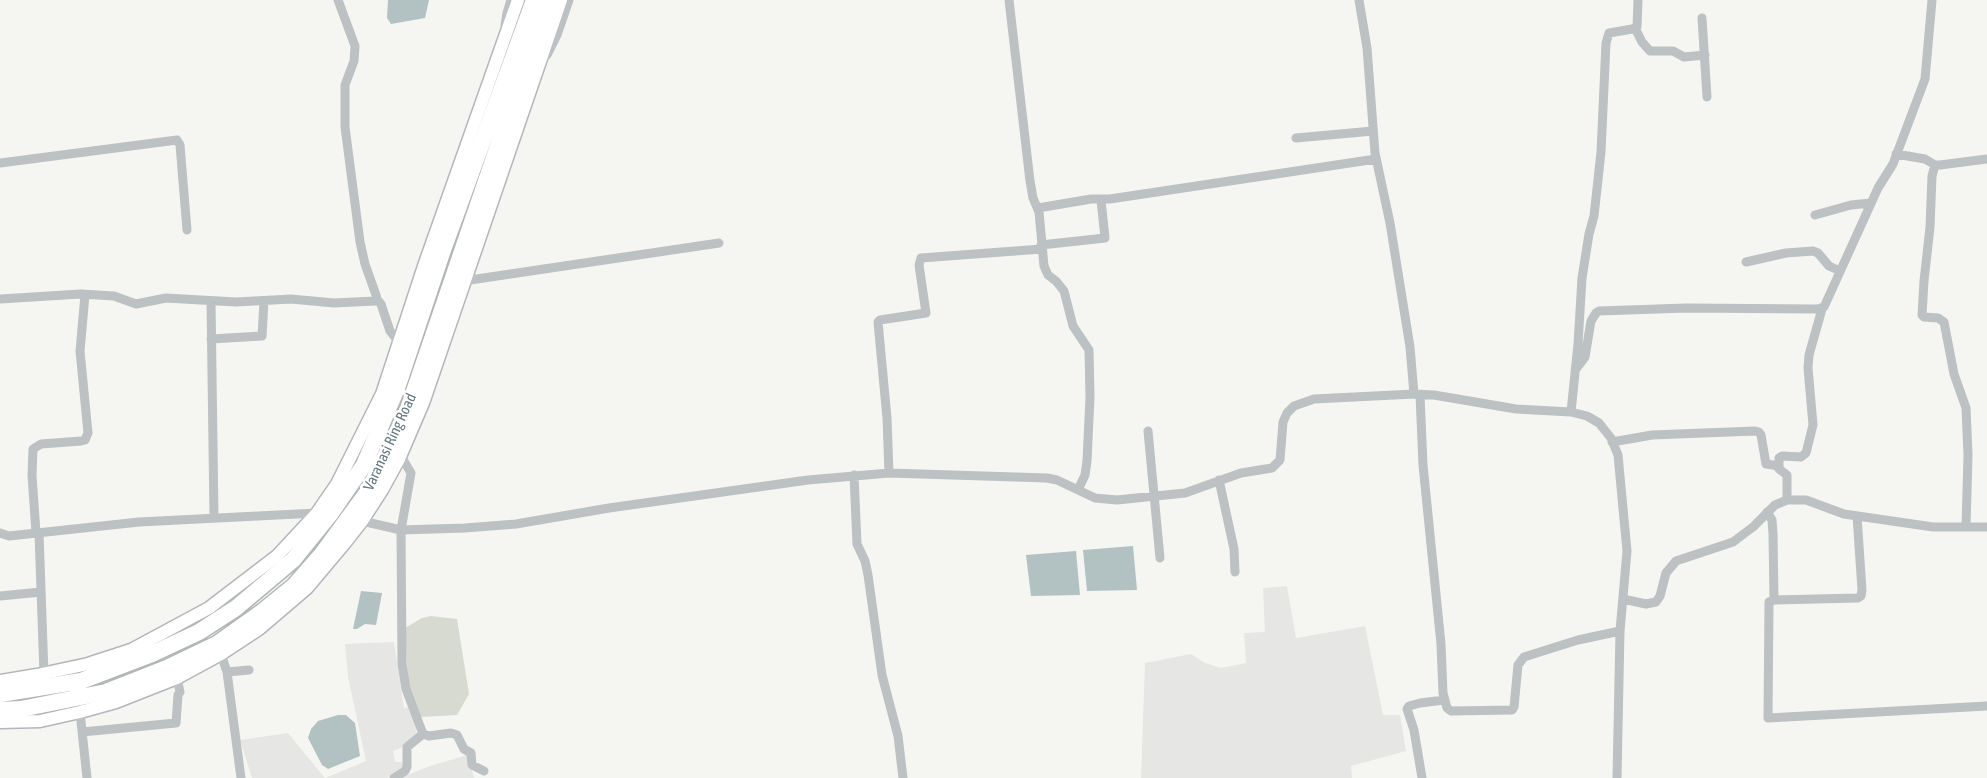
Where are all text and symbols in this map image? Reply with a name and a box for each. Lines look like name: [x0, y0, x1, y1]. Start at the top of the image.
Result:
street label: Varanasi Ring Road: [360, 390, 420, 494]

